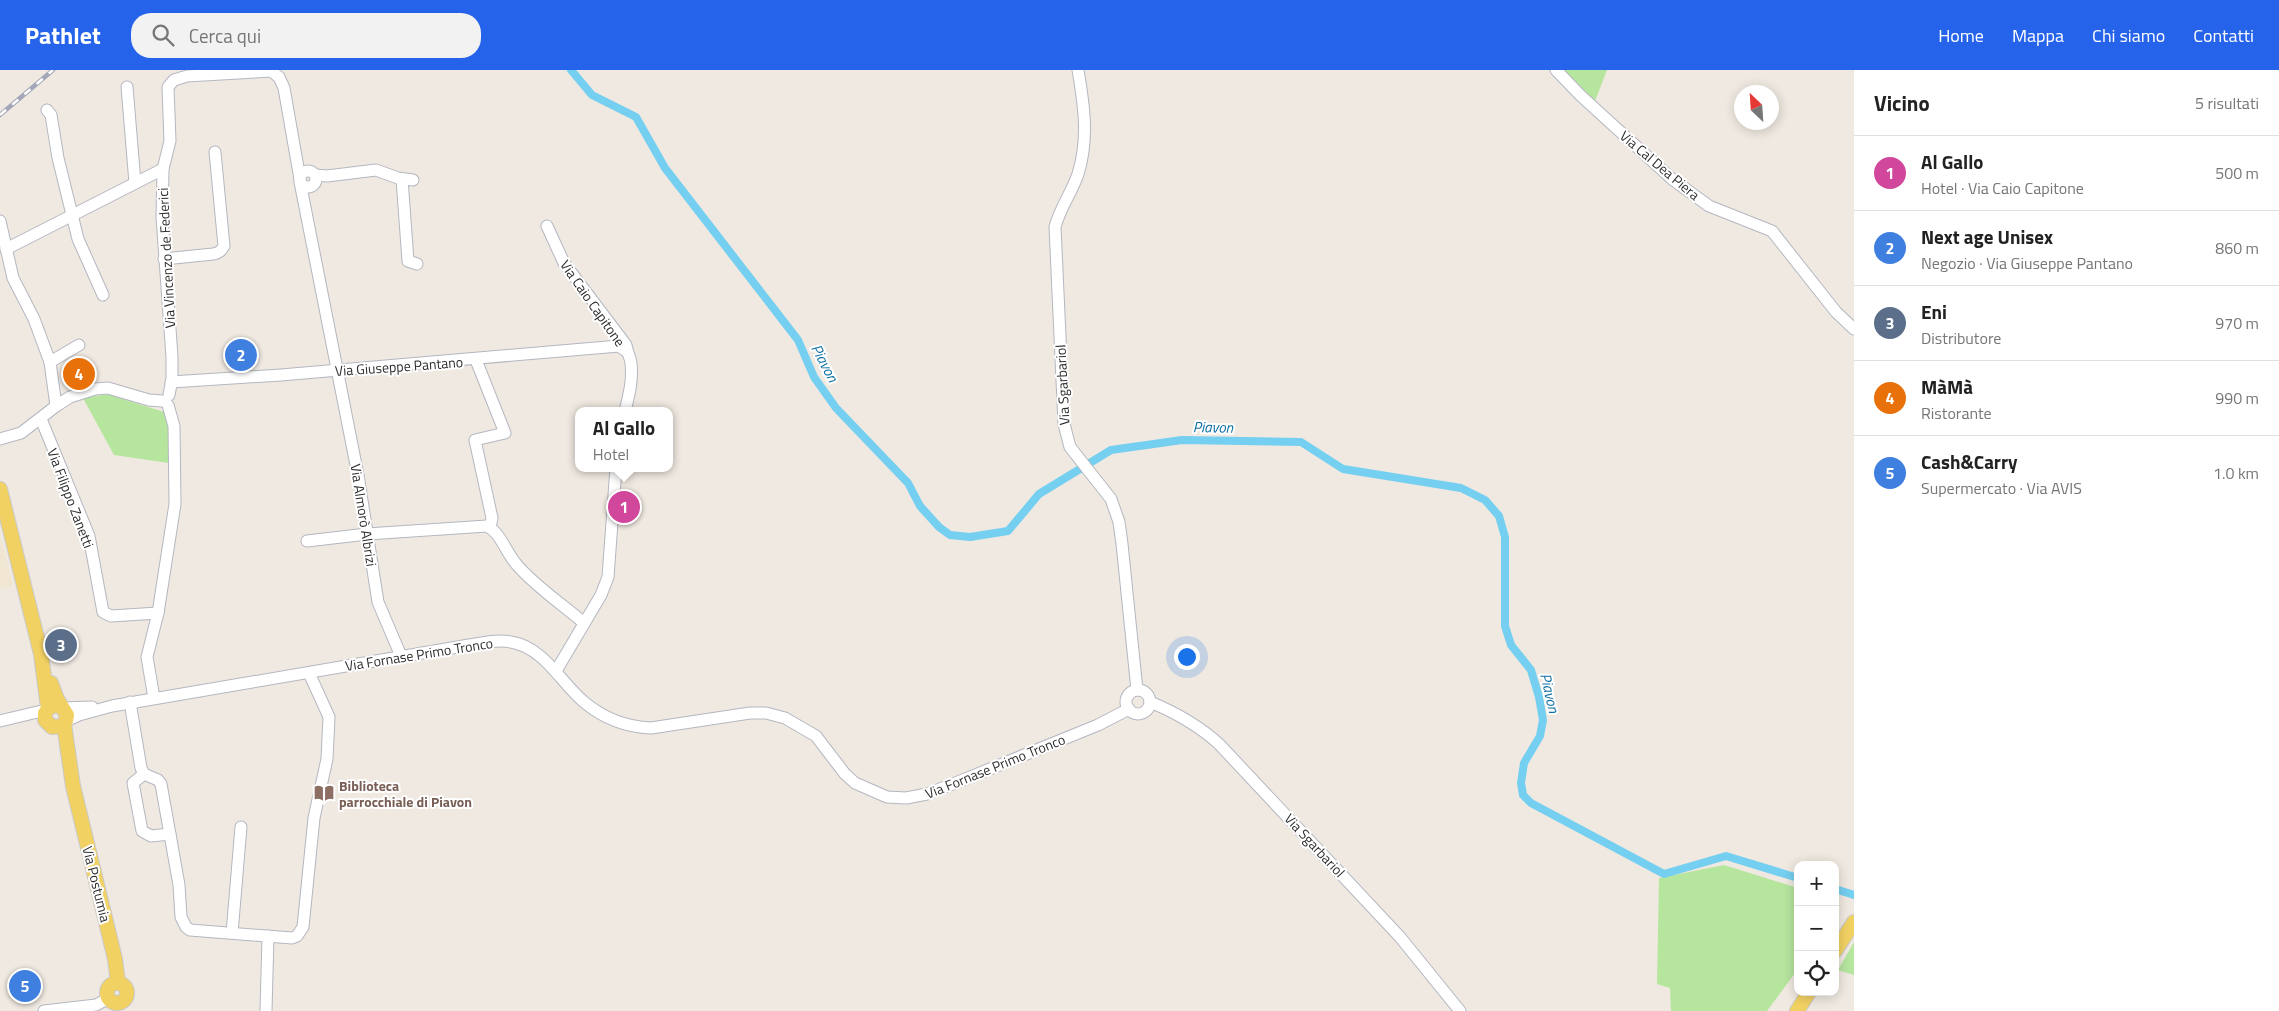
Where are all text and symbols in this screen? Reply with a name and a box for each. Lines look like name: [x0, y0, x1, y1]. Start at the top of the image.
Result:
search box: [131, 13, 481, 58]
text: Pathlet: [25, 17, 101, 53]
icon: search: [149, 21, 177, 49]
text: Cerca qui: [189, 21, 261, 50]
text: Home: [1938, 22, 1984, 49]
text: Mappa: [2012, 22, 2064, 49]
text: Chi siamo: [2092, 22, 2165, 49]
text: Contatti: [2193, 22, 2254, 49]
north arrow: [1734, 85, 1779, 130]
text: Vicino: [1874, 87, 1930, 119]
text: 5 risultati: [2195, 91, 2259, 115]
street label: Via Cal Dea Piera: [1615, 125, 1705, 205]
text: Al Gallo: [1921, 147, 1983, 176]
text: 1: [1886, 161, 1894, 185]
text: 500 m: [2215, 161, 2259, 185]
text: Hotel · Via Caio Capitone: [1921, 176, 2084, 200]
street label: Via Vincenzo de Federici: [152, 187, 180, 329]
text: Next age Unisex: [1921, 222, 2053, 251]
text: 2: [1886, 236, 1894, 260]
text: 860 m: [2215, 236, 2259, 260]
text: Negozio · Via Giuseppe Pantano: [1921, 251, 2133, 275]
street label: Via Caio Capitone: [555, 255, 631, 351]
text: Eni: [1921, 297, 1947, 326]
text: 3: [1886, 311, 1894, 335]
text: 970 m: [2215, 311, 2259, 335]
text: Distributore: [1921, 326, 2001, 350]
pin: 2: [225, 336, 257, 374]
water label: Piavon: [805, 340, 845, 387]
street label: Via Sgarbariol: [1049, 344, 1075, 426]
street label: Via Giuseppe Pantano: [334, 351, 464, 381]
pin: 4: [63, 355, 95, 393]
text: MàMà: [1921, 372, 1973, 401]
text: 4: [1886, 386, 1894, 410]
text: 990 m: [2215, 386, 2259, 410]
text: Ristorante: [1921, 401, 1992, 425]
popup: [575, 407, 673, 472]
text: Al Gallo: [593, 413, 655, 442]
water label: Piavon: [1193, 415, 1234, 439]
text: Hotel: [593, 442, 629, 466]
street label: Via Filippo Zanetti: [42, 445, 100, 551]
text: Cash&Carry: [1921, 447, 2017, 476]
text: 5: [1886, 461, 1894, 485]
text: 1.0 km: [2213, 461, 2259, 485]
street label: Via Almorò Albrizi: [346, 462, 382, 568]
text: Supermercato · Via AVIS: [1921, 476, 2082, 500]
pin: 1: [608, 488, 640, 526]
pin: 3: [45, 626, 77, 664]
street label: Via Fornase Primo Tronco: [344, 632, 494, 676]
your location: [1174, 644, 1200, 670]
water label: Piavon: [1534, 671, 1566, 716]
street label: Via Fornase Primo Tronco: [922, 728, 1068, 804]
place label: Biblioteca parrocchiale di Piavon: [339, 775, 472, 812]
library icon: Biblioteca parrocchiale di Piavon: [313, 782, 335, 804]
street label: Via Sgarbariol: [1280, 808, 1350, 882]
street label: Via Postumia: [77, 844, 117, 924]
map controls: [1794, 861, 1839, 996]
button: +: [1794, 861, 1839, 906]
button: −: [1794, 906, 1839, 951]
button: locate: [1794, 951, 1839, 996]
pin: 5: [9, 967, 41, 1005]

